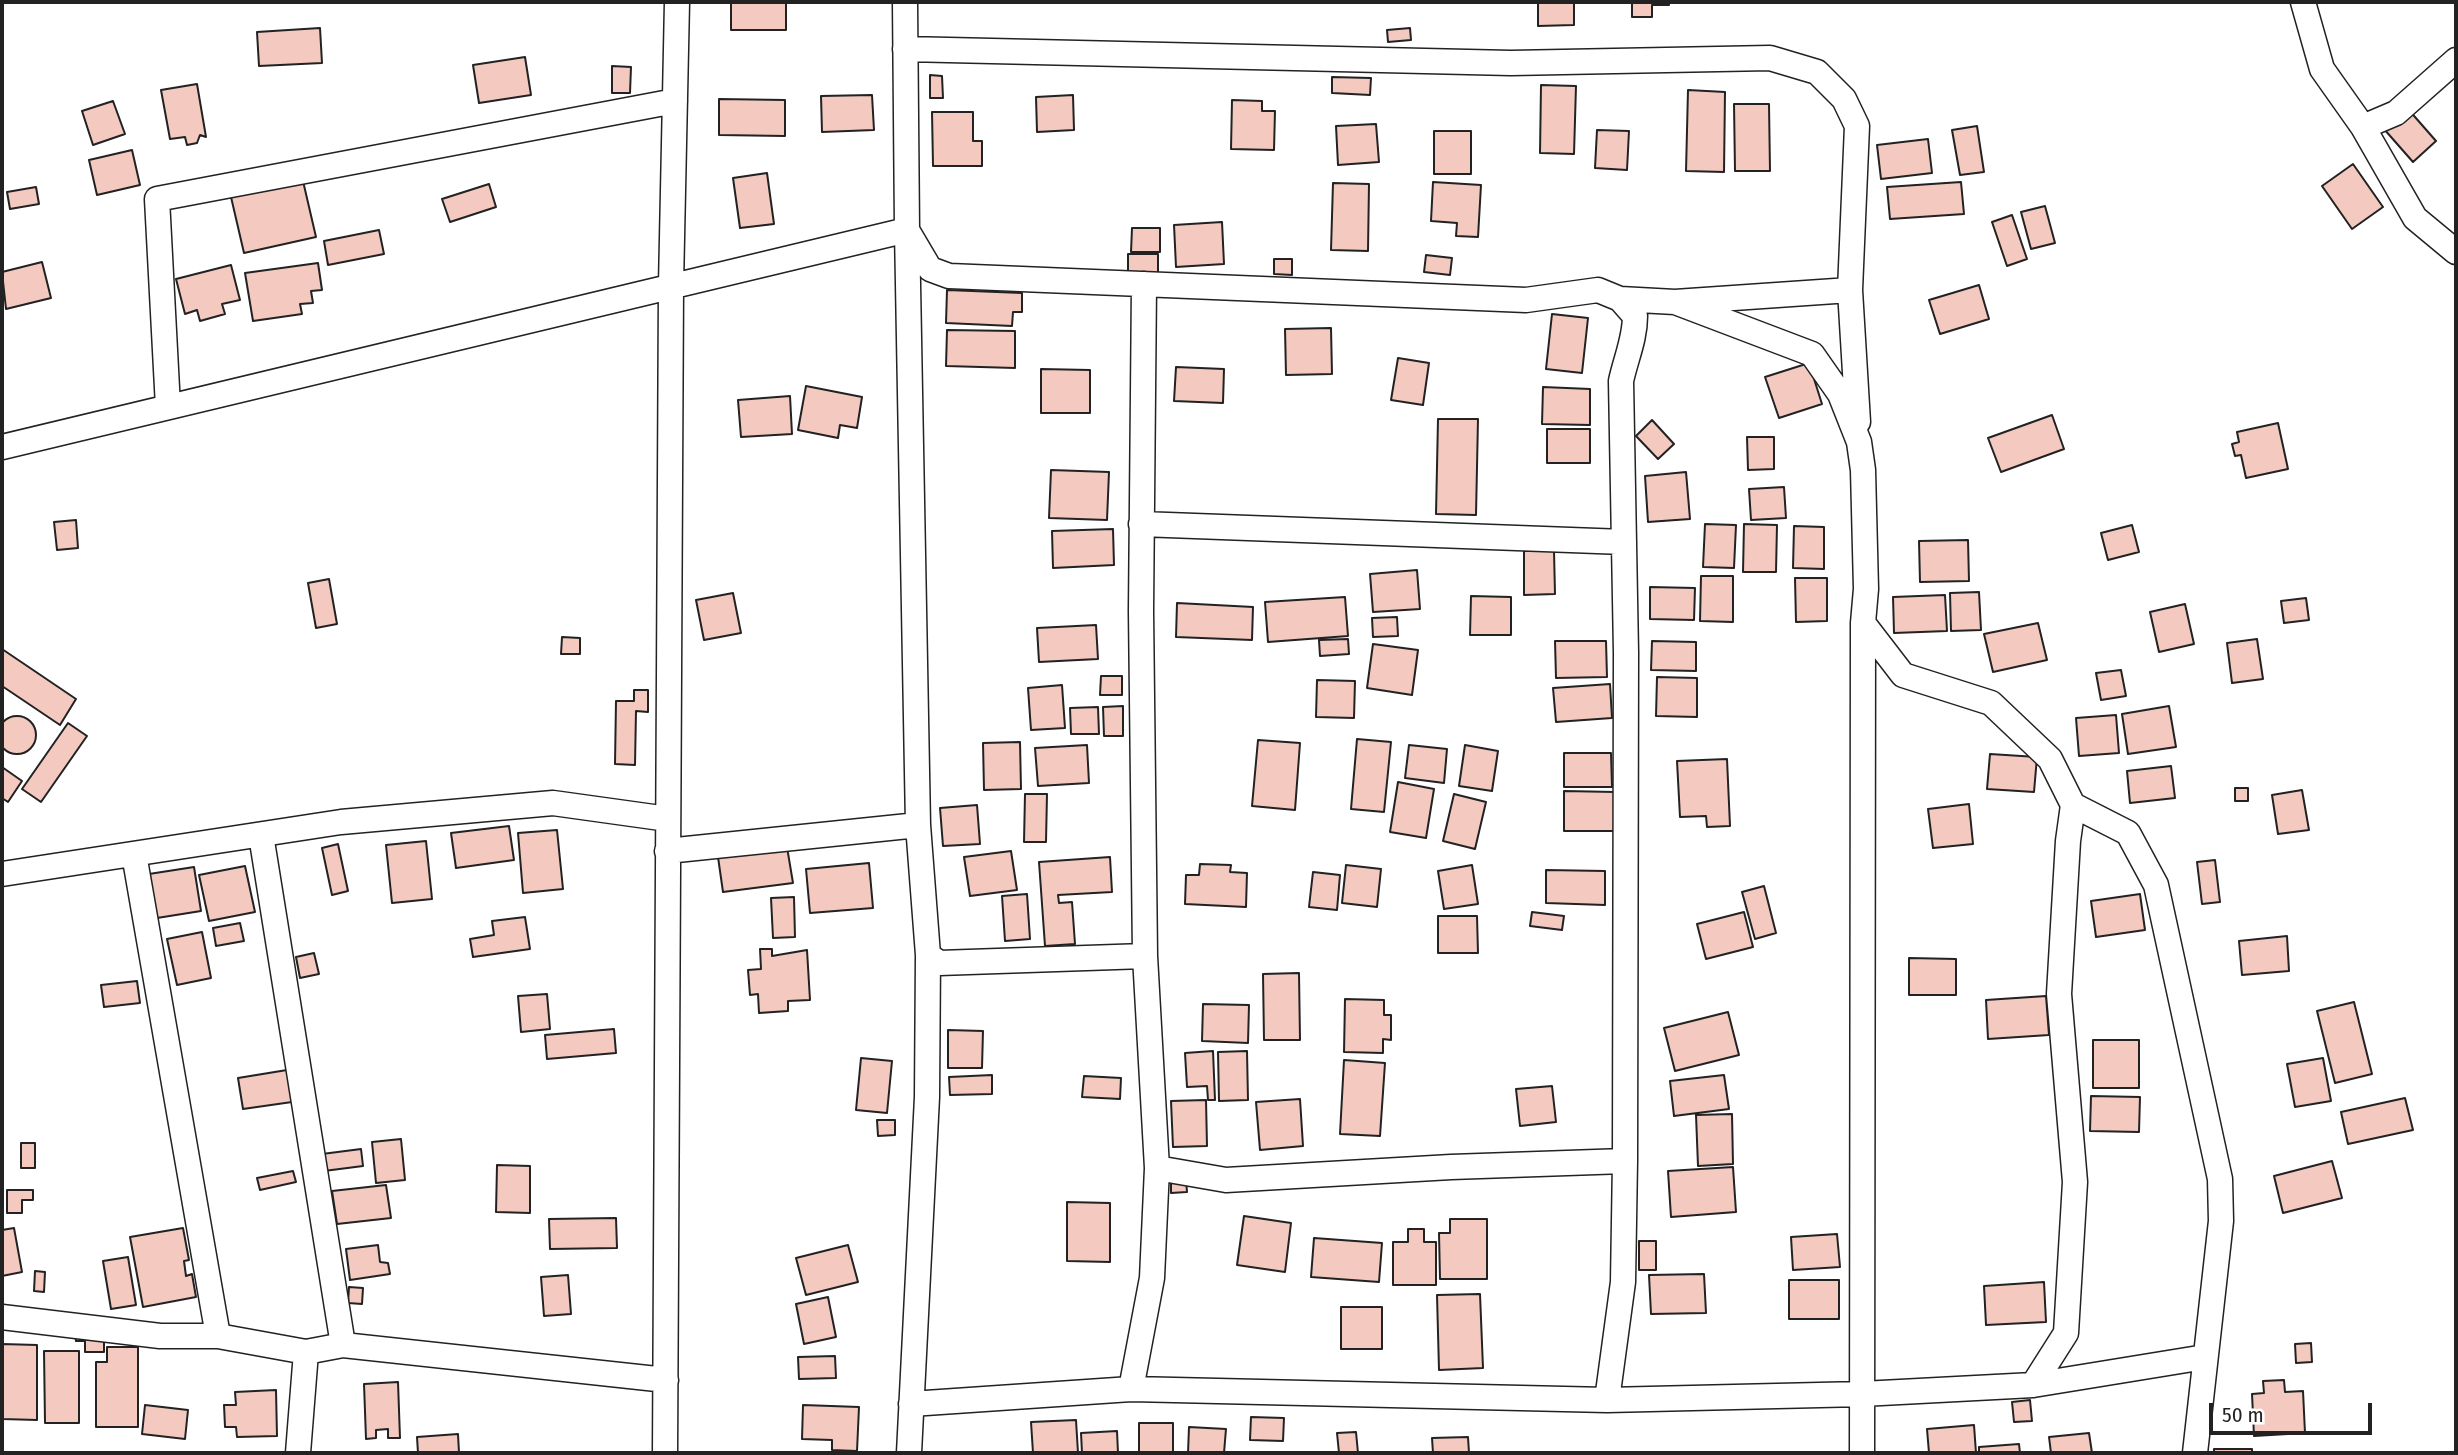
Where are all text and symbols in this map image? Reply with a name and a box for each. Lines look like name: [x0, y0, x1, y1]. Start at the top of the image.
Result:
scale bar: [2213, 1388, 2376, 1432]
text: 50 m: [2222, 1402, 2264, 1428]

